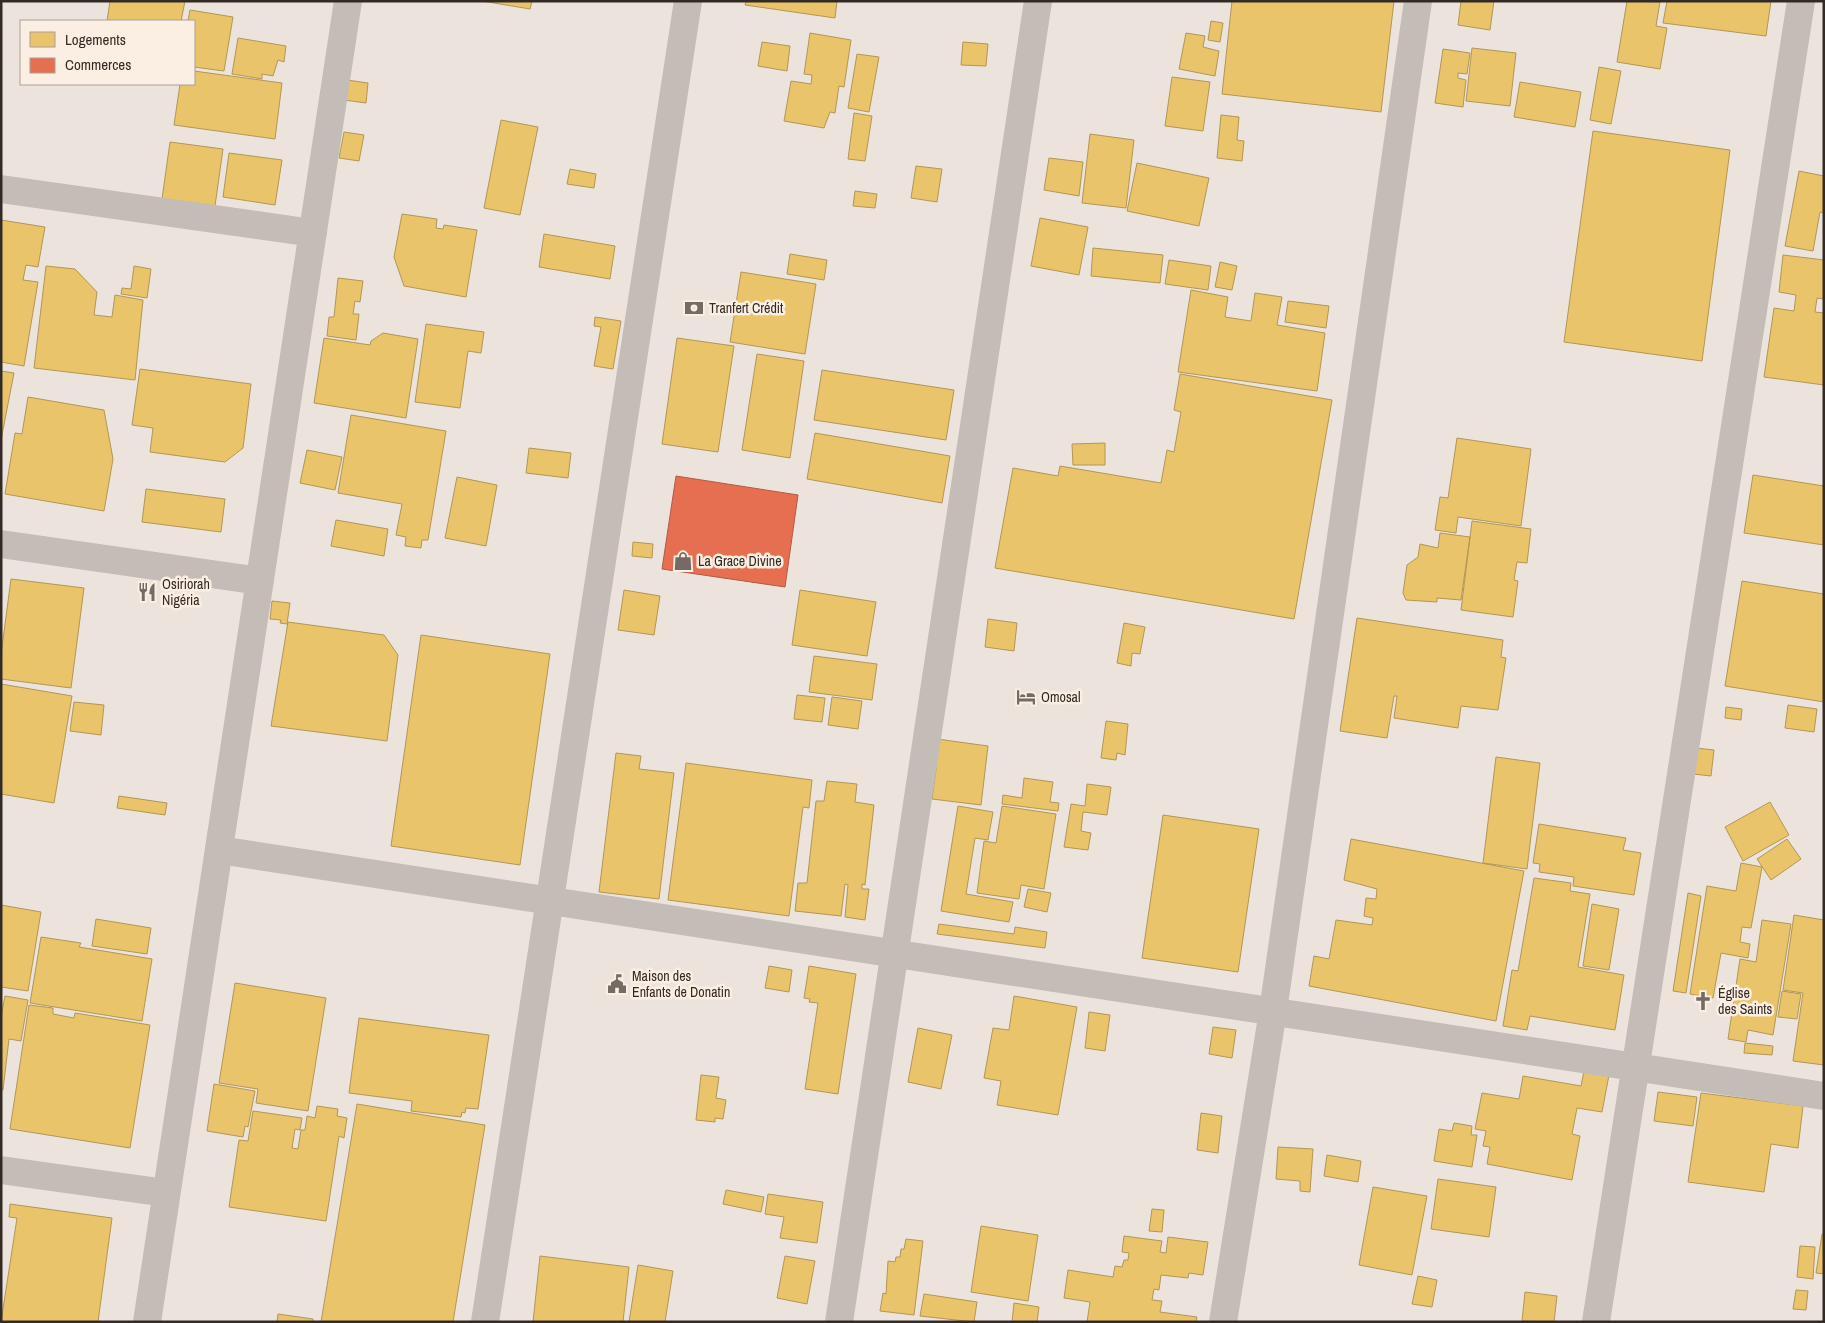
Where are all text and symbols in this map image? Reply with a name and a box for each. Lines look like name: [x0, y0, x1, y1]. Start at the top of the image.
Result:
legend: [20, 20, 195, 85]
text: Logements: [65, 29, 126, 50]
text: Commerces: [65, 54, 131, 75]
bank icon: Tranfert Crédit: [683, 297, 705, 319]
place label: Tranfert Crédit: [709, 299, 783, 317]
shop icon: La Grace Divine: [672, 550, 694, 572]
place label: La Grace Divine: [698, 552, 782, 570]
place label: Osiriorah Nigéria: [162, 575, 210, 609]
restaurant icon: Osiriorah Nigéria: [136, 581, 158, 603]
hotel icon: Omosal: [1015, 686, 1037, 708]
place label: Omosal: [1041, 688, 1081, 706]
place label: Maison des Enfants de Donatin: [632, 967, 730, 1001]
public building icon: Maison des Enfants de Donatin: [606, 973, 628, 995]
place label: Église des Saints: [1718, 984, 1773, 1018]
church icon: Église des Saints: [1692, 990, 1714, 1012]

